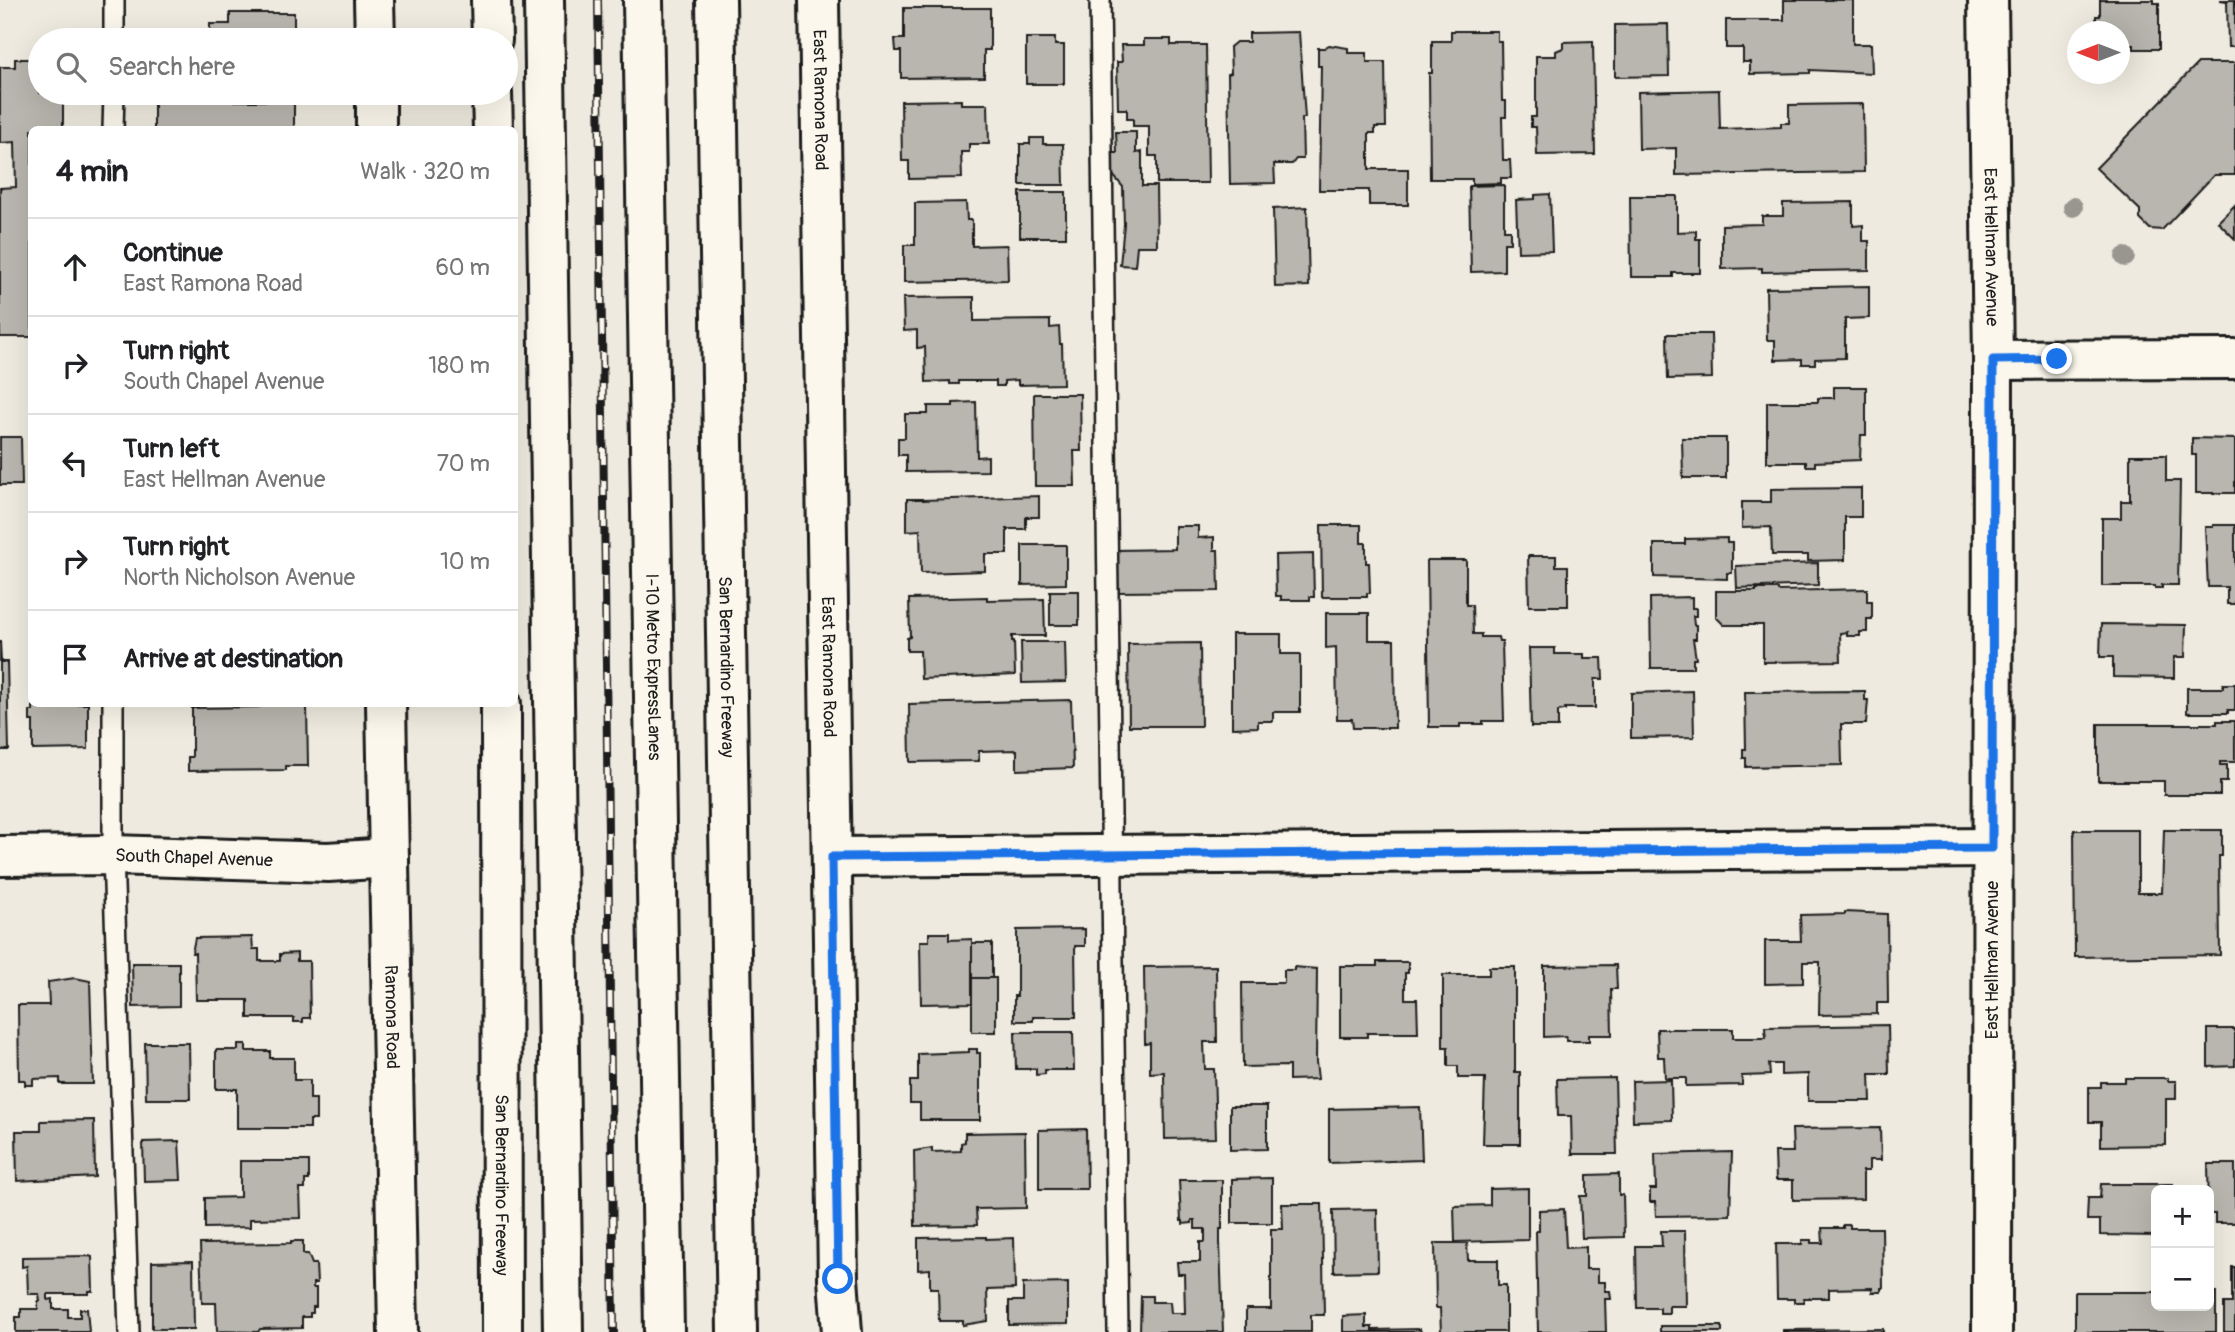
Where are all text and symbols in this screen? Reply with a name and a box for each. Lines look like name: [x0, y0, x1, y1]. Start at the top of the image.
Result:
north arrow: [2067, 21, 2130, 84]
search box: [28, 28, 518, 105]
street label: East Ramona Road: [807, 29, 833, 171]
icon: search: [52, 48, 90, 86]
text: Search here: [108, 51, 235, 83]
text: 4 min: [56, 153, 129, 190]
text: Walk · 320 m: [360, 157, 490, 186]
street label: East Hellman Avenue: [1978, 168, 2004, 326]
text: Continue: [123, 237, 223, 269]
icon: ahead: [56, 248, 94, 286]
text: 60 m: [435, 253, 490, 282]
text: East Ramona Road: [123, 269, 303, 298]
text: Turn right: [123, 335, 229, 367]
route end: [2041, 343, 2072, 374]
icon: right: [56, 346, 94, 384]
text: 180 m: [428, 351, 490, 380]
text: South Chapel Avenue: [123, 367, 324, 396]
text: Turn left: [123, 433, 219, 465]
icon: left: [56, 444, 94, 482]
text: 70 m: [437, 449, 490, 478]
text: East Hellman Avenue: [123, 465, 325, 494]
text: Turn right: [123, 531, 229, 563]
icon: right: [56, 542, 94, 580]
text: 10 m: [440, 547, 490, 576]
text: North Nicholson Avenue: [123, 563, 355, 592]
street label: I-10 Metro ExpressLanes: [640, 573, 666, 761]
street label: San Bernardino Freeway: [713, 576, 739, 758]
street label: East Ramona Road: [816, 596, 841, 738]
icon: arrive: [56, 640, 94, 678]
text: Arrive at destination: [123, 643, 343, 675]
street label: South Chapel Avenue: [115, 844, 273, 872]
street label: East Hellman Avenue: [1981, 881, 2004, 1039]
street label: Ramona Road: [379, 965, 404, 1069]
street label: San Bernardino Freeway: [490, 1094, 513, 1276]
map controls: [2151, 1185, 2214, 1311]
button: +: [2151, 1185, 2214, 1248]
button: −: [2151, 1248, 2214, 1311]
route start: [822, 1263, 853, 1294]

